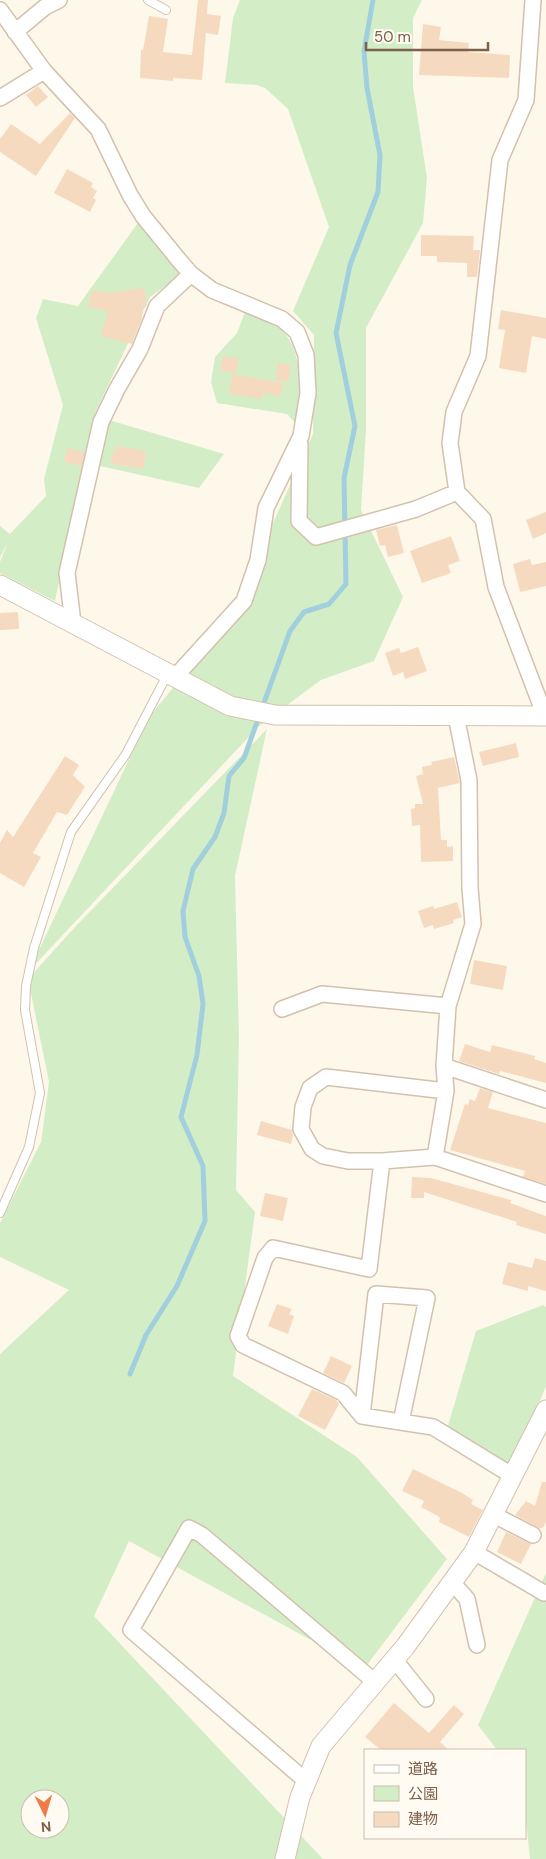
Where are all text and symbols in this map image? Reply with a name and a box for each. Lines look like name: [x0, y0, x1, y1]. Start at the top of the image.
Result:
scale bar: [366, 20, 488, 52]
text: 50 m: [374, 27, 411, 47]
legend: [364, 1749, 526, 1839]
text: 道路: [408, 1759, 438, 1779]
text: 公園: [408, 1784, 438, 1804]
north arrow: [20, 1789, 70, 1839]
text: 建物: [408, 1809, 438, 1829]
text: N: [40, 1818, 52, 1836]

